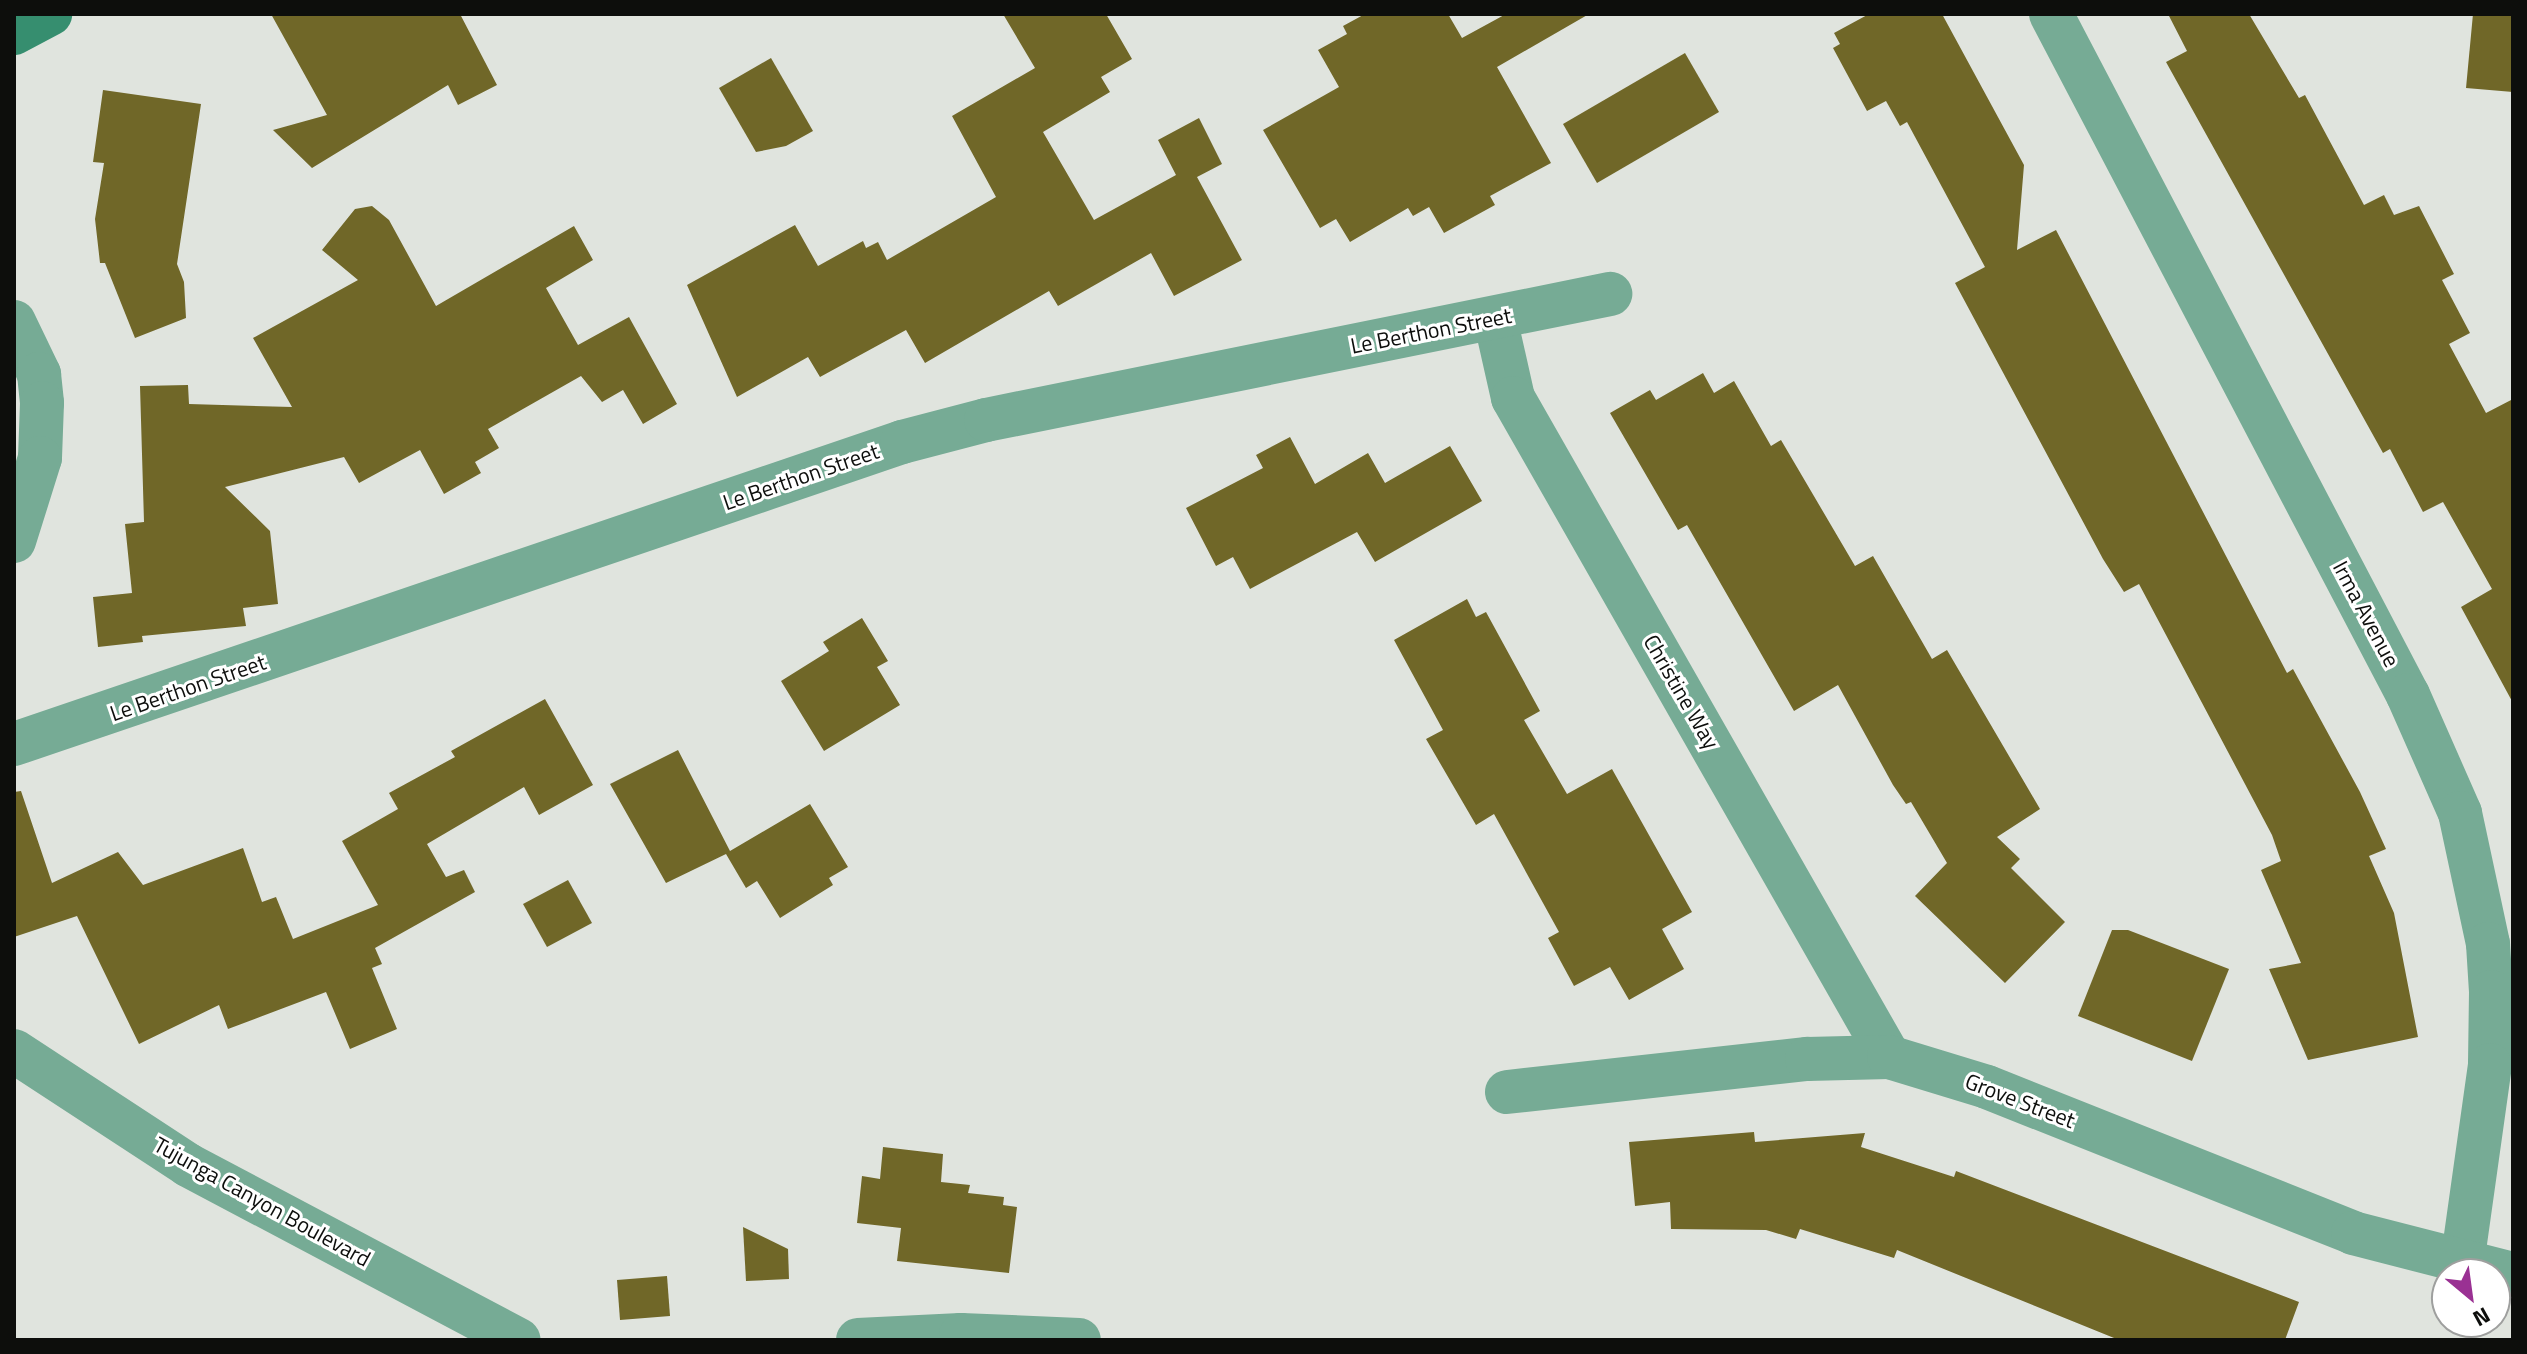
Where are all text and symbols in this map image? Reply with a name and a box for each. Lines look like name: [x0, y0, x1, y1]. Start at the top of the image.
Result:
street label: Le Berthon Street: [1348, 302, 1514, 360]
street label: Le Berthon Street: [720, 438, 882, 516]
street label: Irma Avenue: [2327, 557, 2405, 671]
street label: Christine Way: [1638, 630, 1724, 754]
street label: Le Berthon Street: [107, 649, 269, 727]
street label: Grove Street: [1961, 1068, 2079, 1134]
street label: Tujunga Canyon Boulevard: [149, 1131, 375, 1273]
north arrow: [2431, 1258, 2511, 1338]
text: N: [2467, 1299, 2497, 1336]

